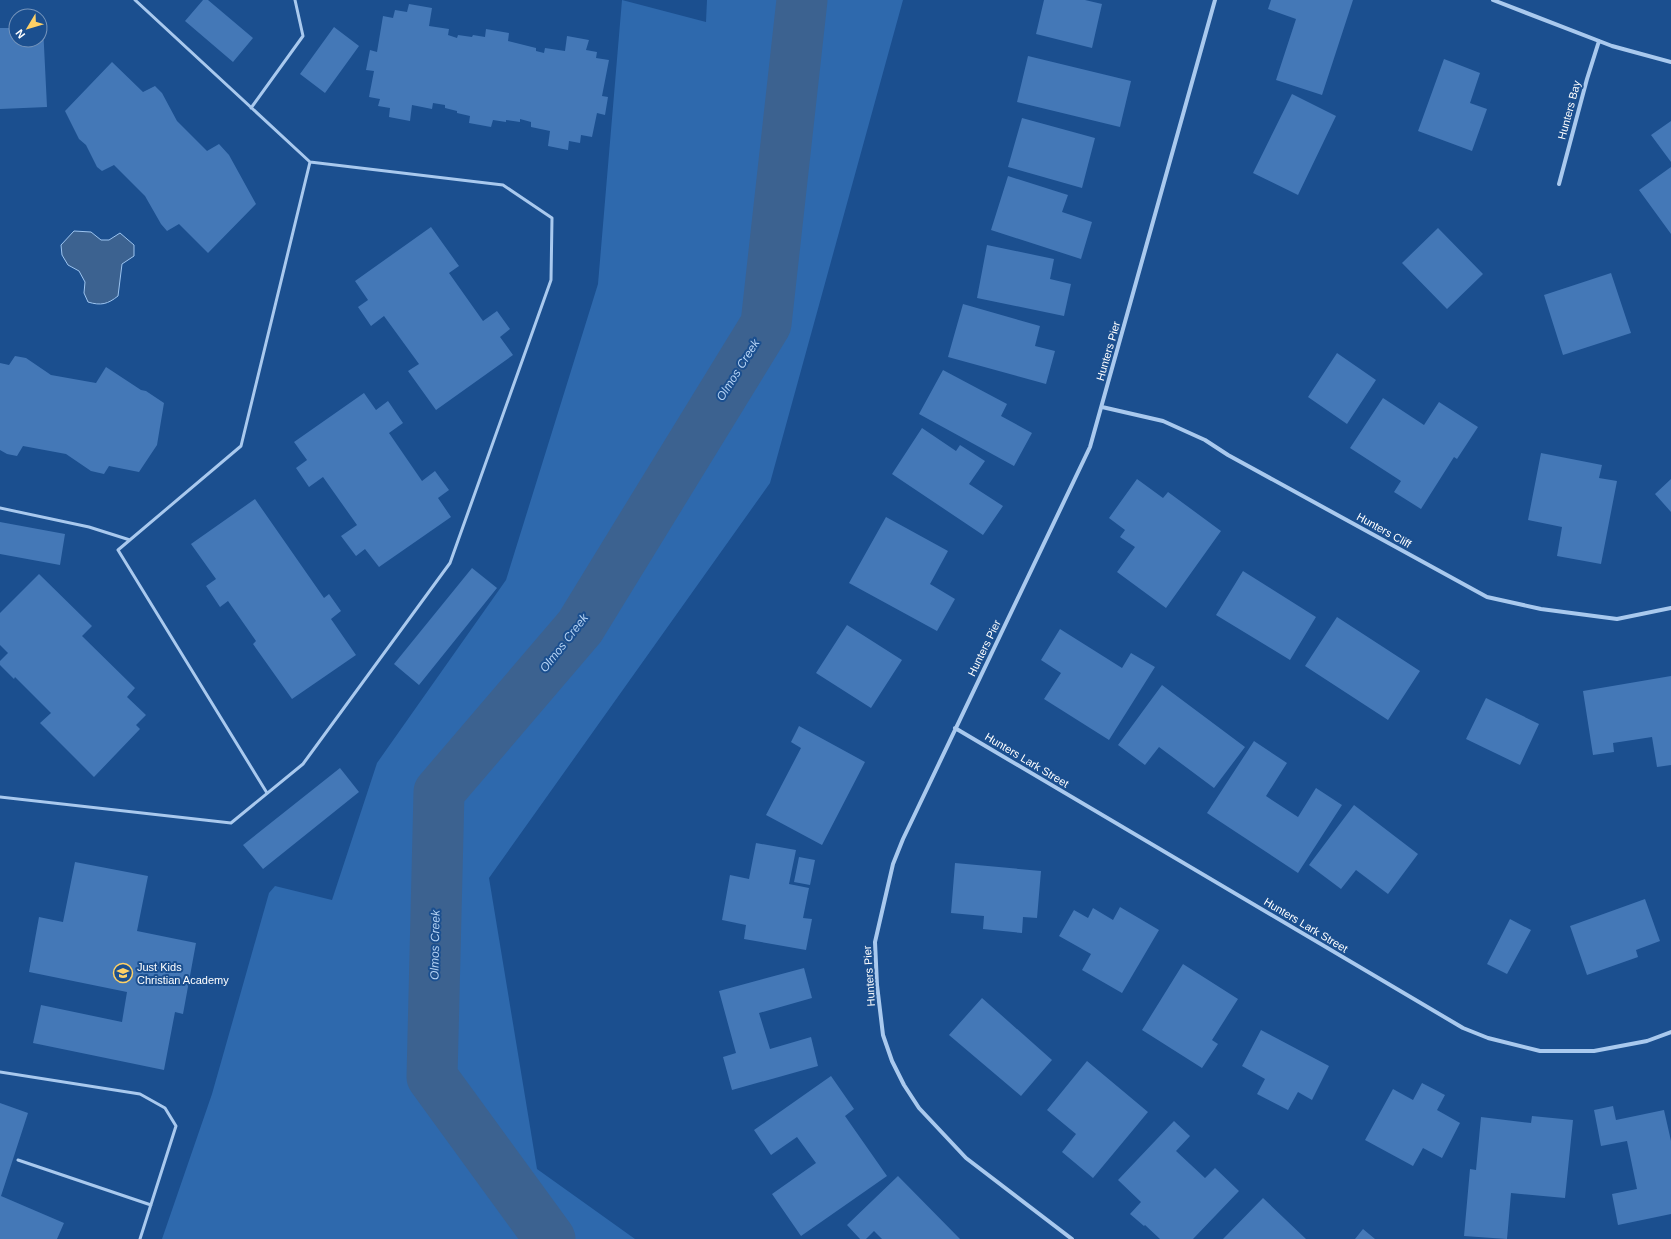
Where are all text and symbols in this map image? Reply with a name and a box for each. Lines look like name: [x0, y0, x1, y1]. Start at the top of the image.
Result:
north arrow: [8, 8, 48, 48]
text: N: [13, 27, 27, 41]
street label: Hunters Bay: [1555, 79, 1583, 141]
street label: Hunters Pier: [1094, 320, 1122, 382]
water label: Olmos Creek: [714, 336, 763, 403]
street label: Hunters Cliff: [1355, 510, 1414, 550]
water label: Olmos Creek: [537, 610, 592, 675]
street label: Hunters Pier: [965, 618, 1003, 678]
street label: Hunters Lark Street: [983, 730, 1071, 790]
street label: Hunters Lark Street: [1262, 895, 1350, 955]
water label: Olmos Creek: [427, 909, 443, 980]
street label: Hunters Pier: [861, 945, 877, 1007]
place label: Just Kids Christian Academy: [137, 961, 229, 986]
school or university icon: Just Kids Christian Academy: [112, 962, 134, 984]

